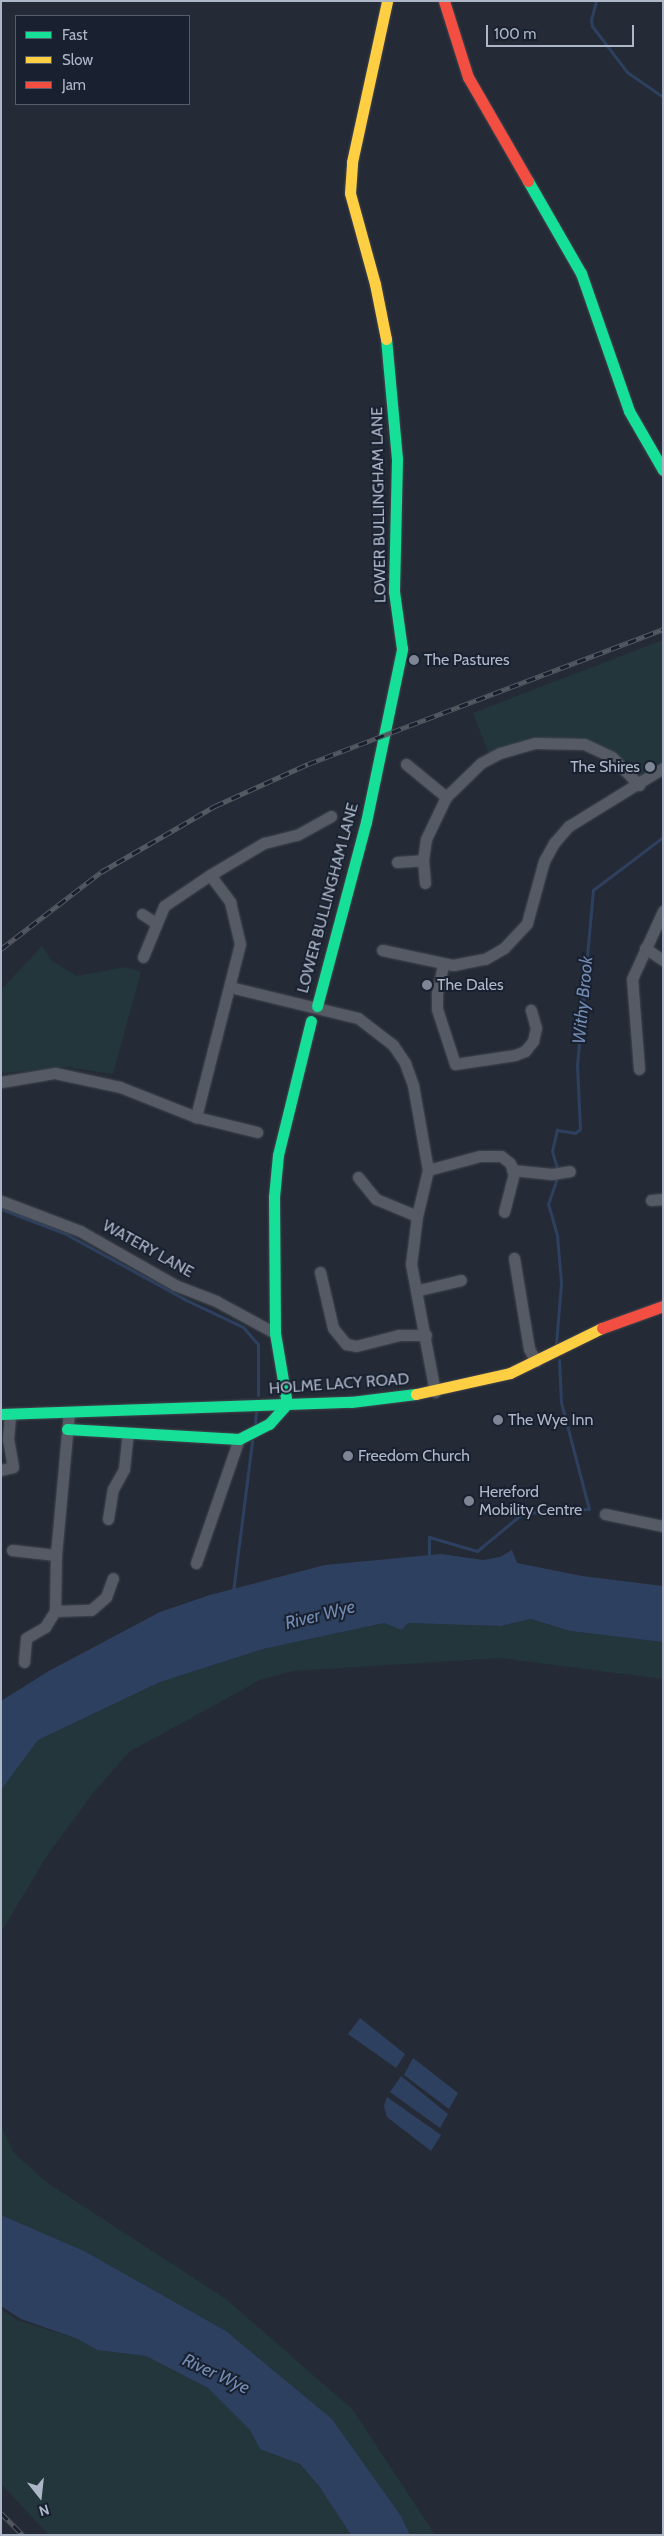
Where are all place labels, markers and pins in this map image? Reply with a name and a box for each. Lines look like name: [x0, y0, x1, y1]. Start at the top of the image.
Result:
place label: The Pastures: [424, 650, 510, 670]
marker: The Pastures: [408, 654, 420, 666]
place label: The Shires: [570, 757, 640, 777]
marker: The Shires: [644, 761, 656, 773]
place label: The Dales: [437, 975, 504, 995]
marker: The Dales: [421, 979, 433, 991]
place label: The Wye Inn: [508, 1410, 593, 1430]
marker: The Wye Inn: [492, 1414, 504, 1426]
place label: Freedom Church: [358, 1446, 470, 1466]
marker: Freedom Church: [342, 1450, 354, 1462]
place label: Hereford Mobility Centre: [479, 1482, 582, 1520]
marker: Hereford Mobility Centre: [463, 1495, 475, 1507]

